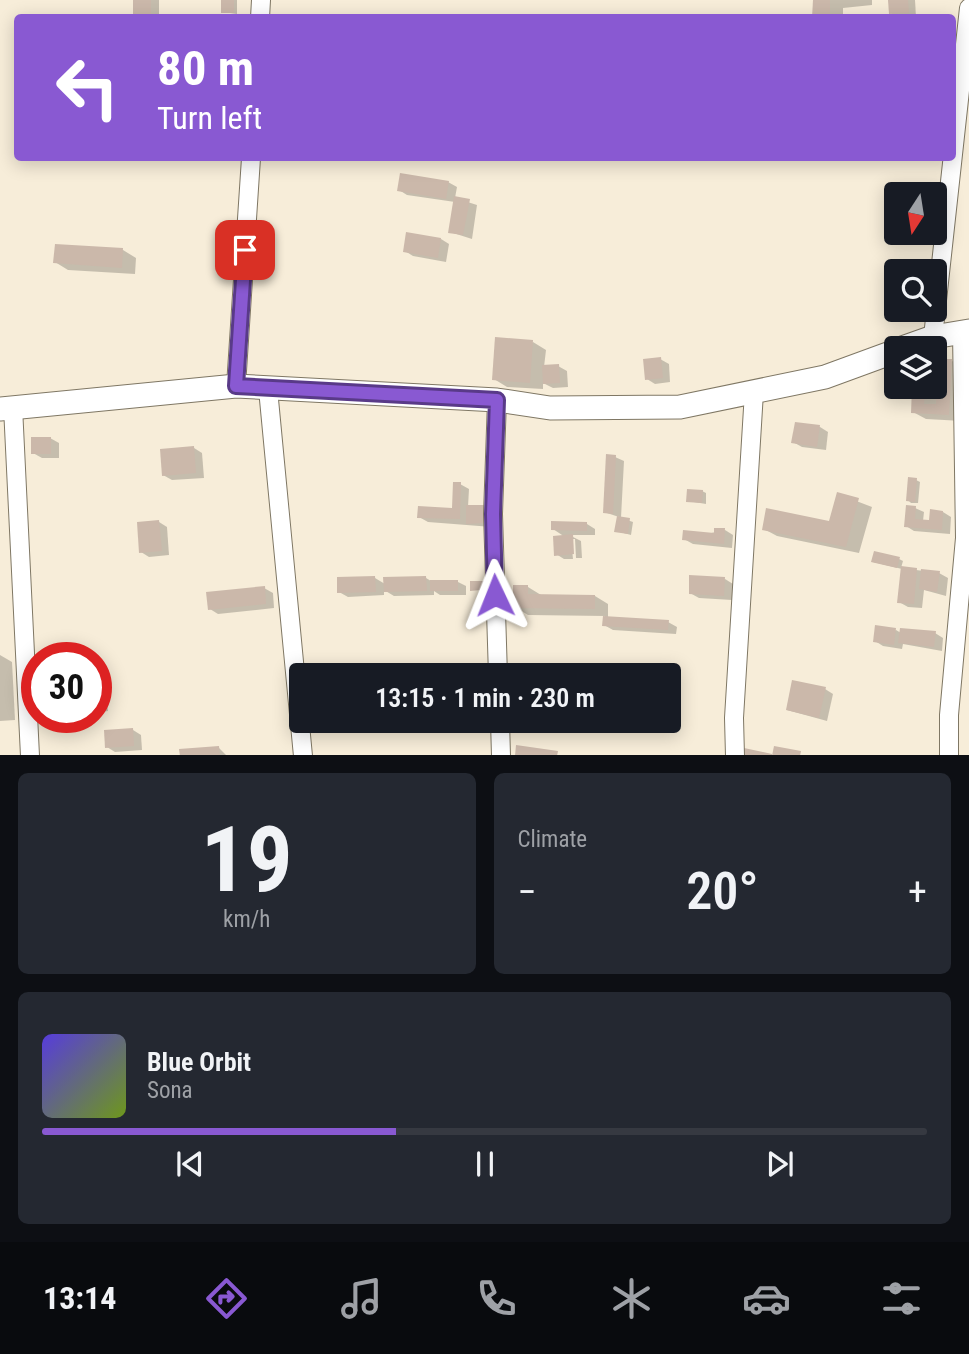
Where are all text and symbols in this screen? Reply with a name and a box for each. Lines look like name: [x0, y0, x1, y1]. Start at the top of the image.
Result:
text: 80 m: [157, 40, 254, 97]
icon: left: [42, 42, 133, 133]
text: Turn left: [157, 99, 262, 137]
north arrow: [884, 182, 947, 245]
map controls: [884, 182, 947, 399]
pin: [215, 220, 275, 280]
icon: arrive: [226, 231, 264, 269]
button: search: [884, 259, 947, 322]
button: layers: [884, 336, 947, 399]
position arrow: [458, 558, 532, 632]
speed limit sign: 30: [21, 642, 112, 733]
text: 13:15 · 1 min · 230 m: [375, 683, 595, 713]
text: 19: [201, 807, 293, 913]
text: Climate: [518, 826, 587, 853]
text: 20°: [686, 861, 758, 922]
text: −: [518, 870, 537, 914]
text: +: [908, 870, 927, 914]
text: km/h: [223, 906, 270, 933]
text: Blue Orbit: [147, 1047, 251, 1077]
text: Sona: [147, 1077, 193, 1104]
icon: previous: [171, 1145, 209, 1183]
icon: pause: [466, 1145, 504, 1183]
icon: next: [761, 1145, 799, 1183]
icon: directions: [202, 1274, 251, 1323]
icon: music: [337, 1274, 386, 1323]
icon: phone: [472, 1274, 521, 1323]
icon: climate: [607, 1274, 656, 1323]
icon: car: [742, 1274, 791, 1323]
icon: filters: [877, 1274, 926, 1323]
text: 13:14: [43, 1279, 116, 1317]

